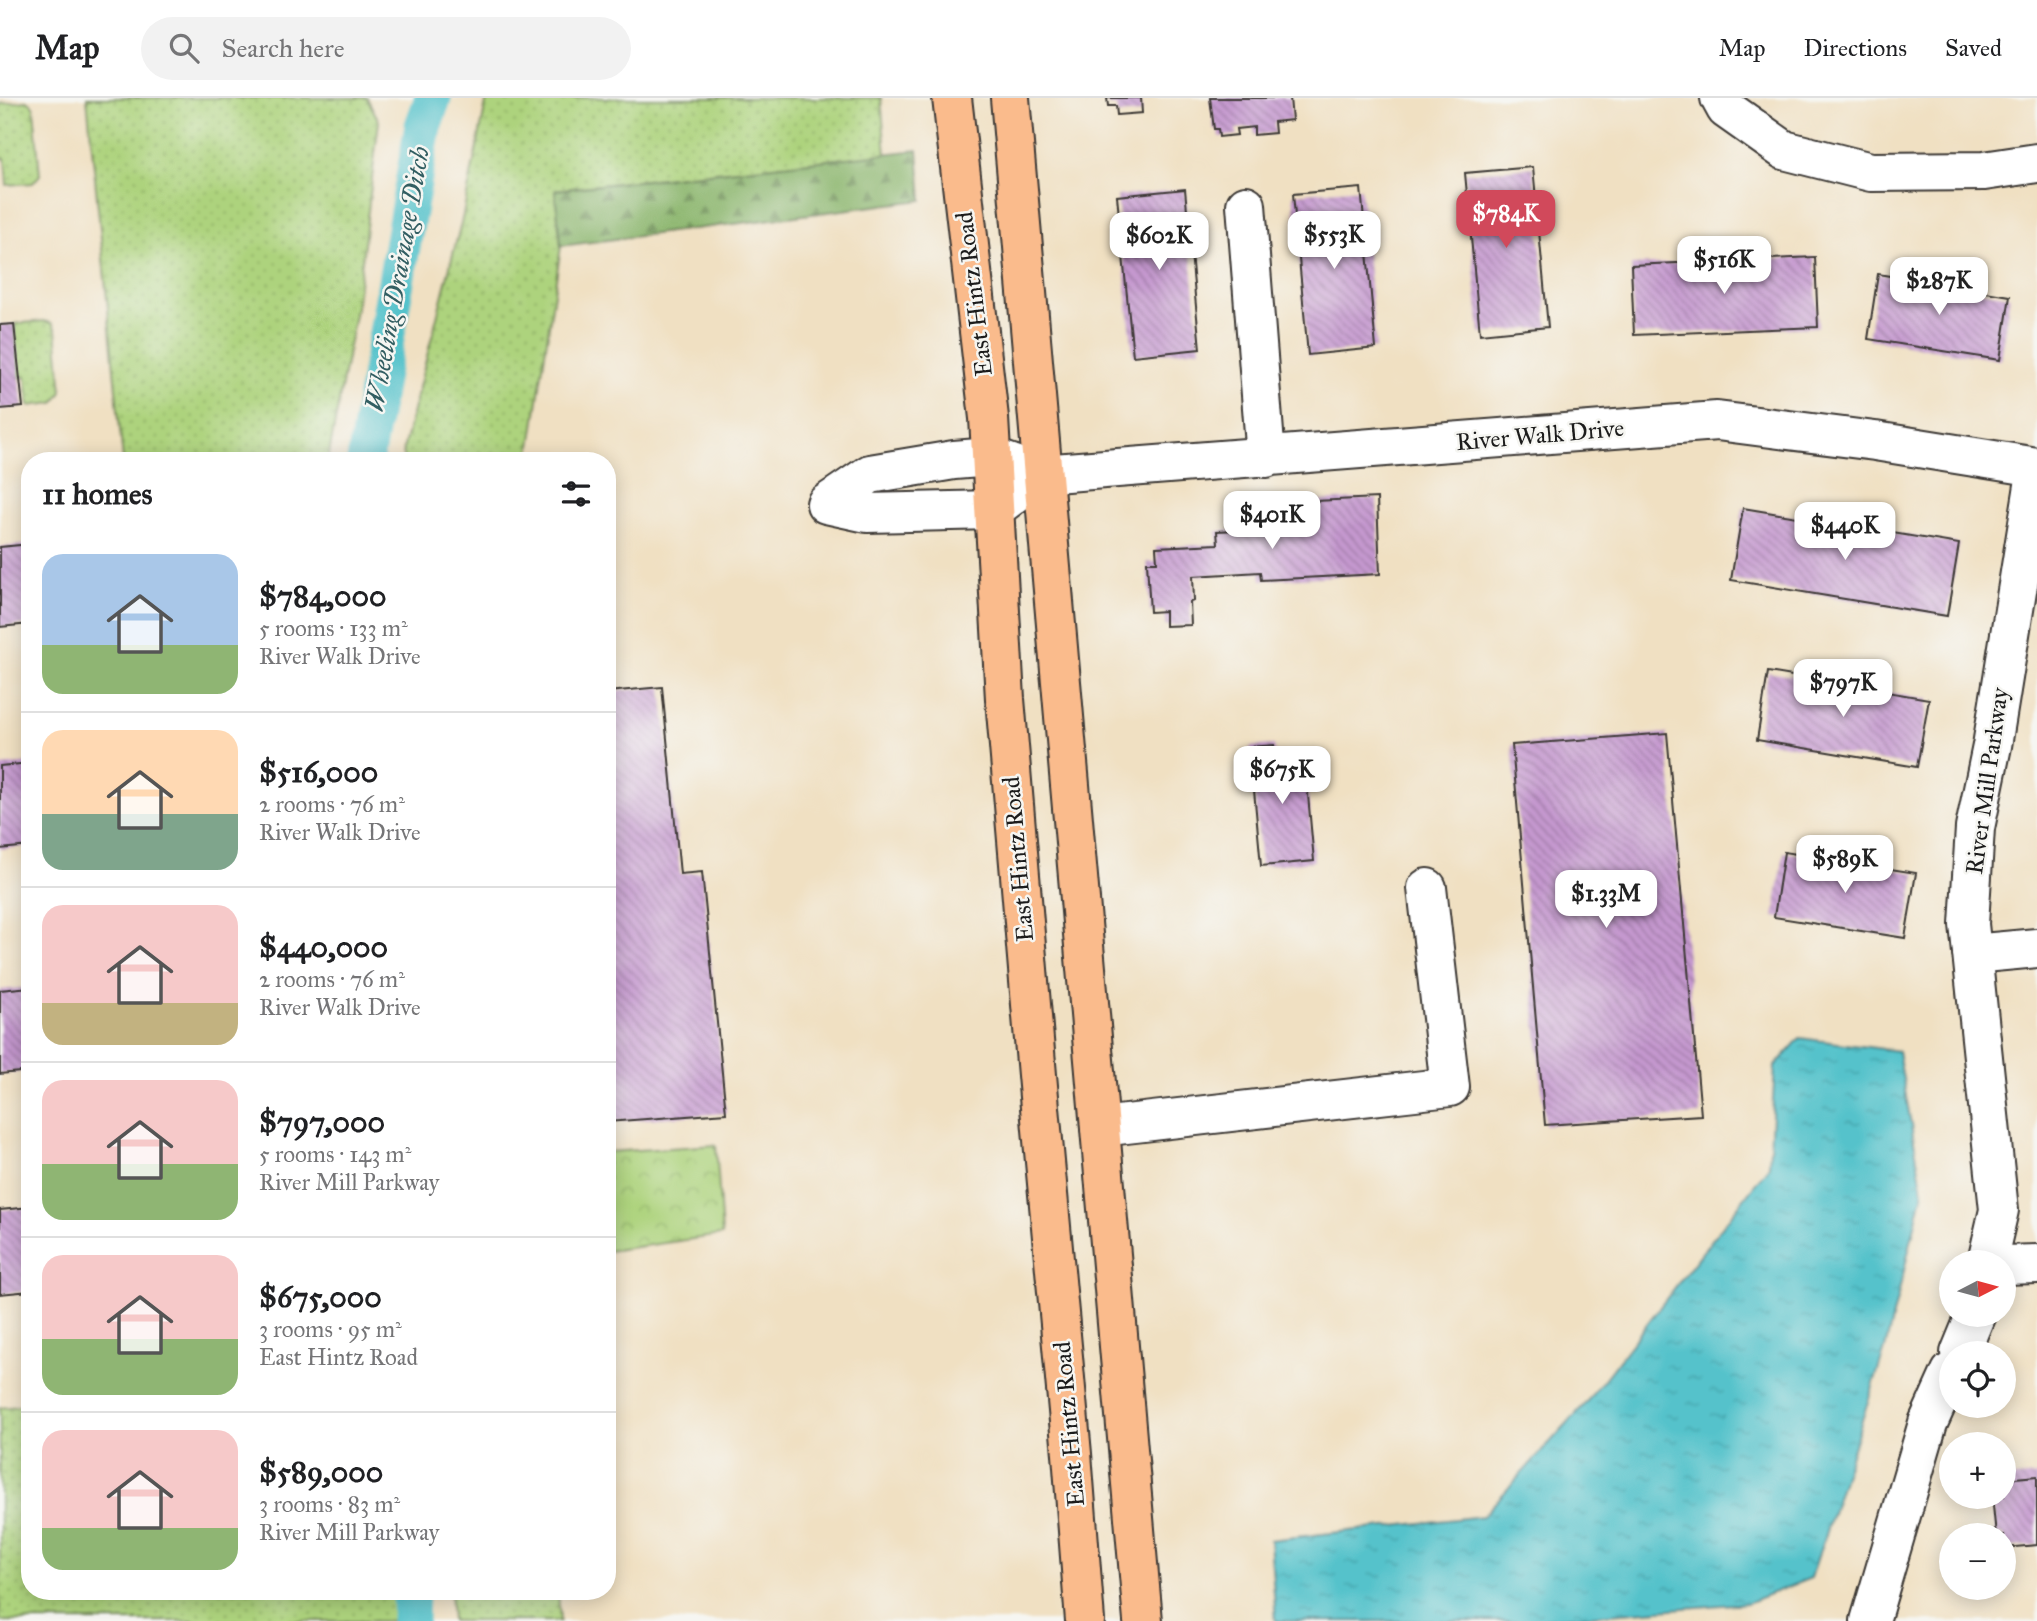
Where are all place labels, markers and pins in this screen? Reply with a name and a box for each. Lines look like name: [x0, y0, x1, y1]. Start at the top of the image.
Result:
pin: $784K: [1457, 190, 1555, 250]
pin: $602K: [1110, 212, 1208, 272]
pin: $553K: [1285, 212, 1383, 271]
pin: $516K: [1675, 236, 1773, 296]
pin: $287K: [1890, 258, 1988, 317]
pin: $401K: [1223, 491, 1321, 551]
pin: $440K: [1796, 503, 1894, 562]
pin: $797K: [1794, 660, 1892, 719]
pin: $675K: [1233, 746, 1331, 806]
pin: $589K: [1796, 836, 1894, 895]
pin: $1.33M: [1549, 870, 1663, 930]

